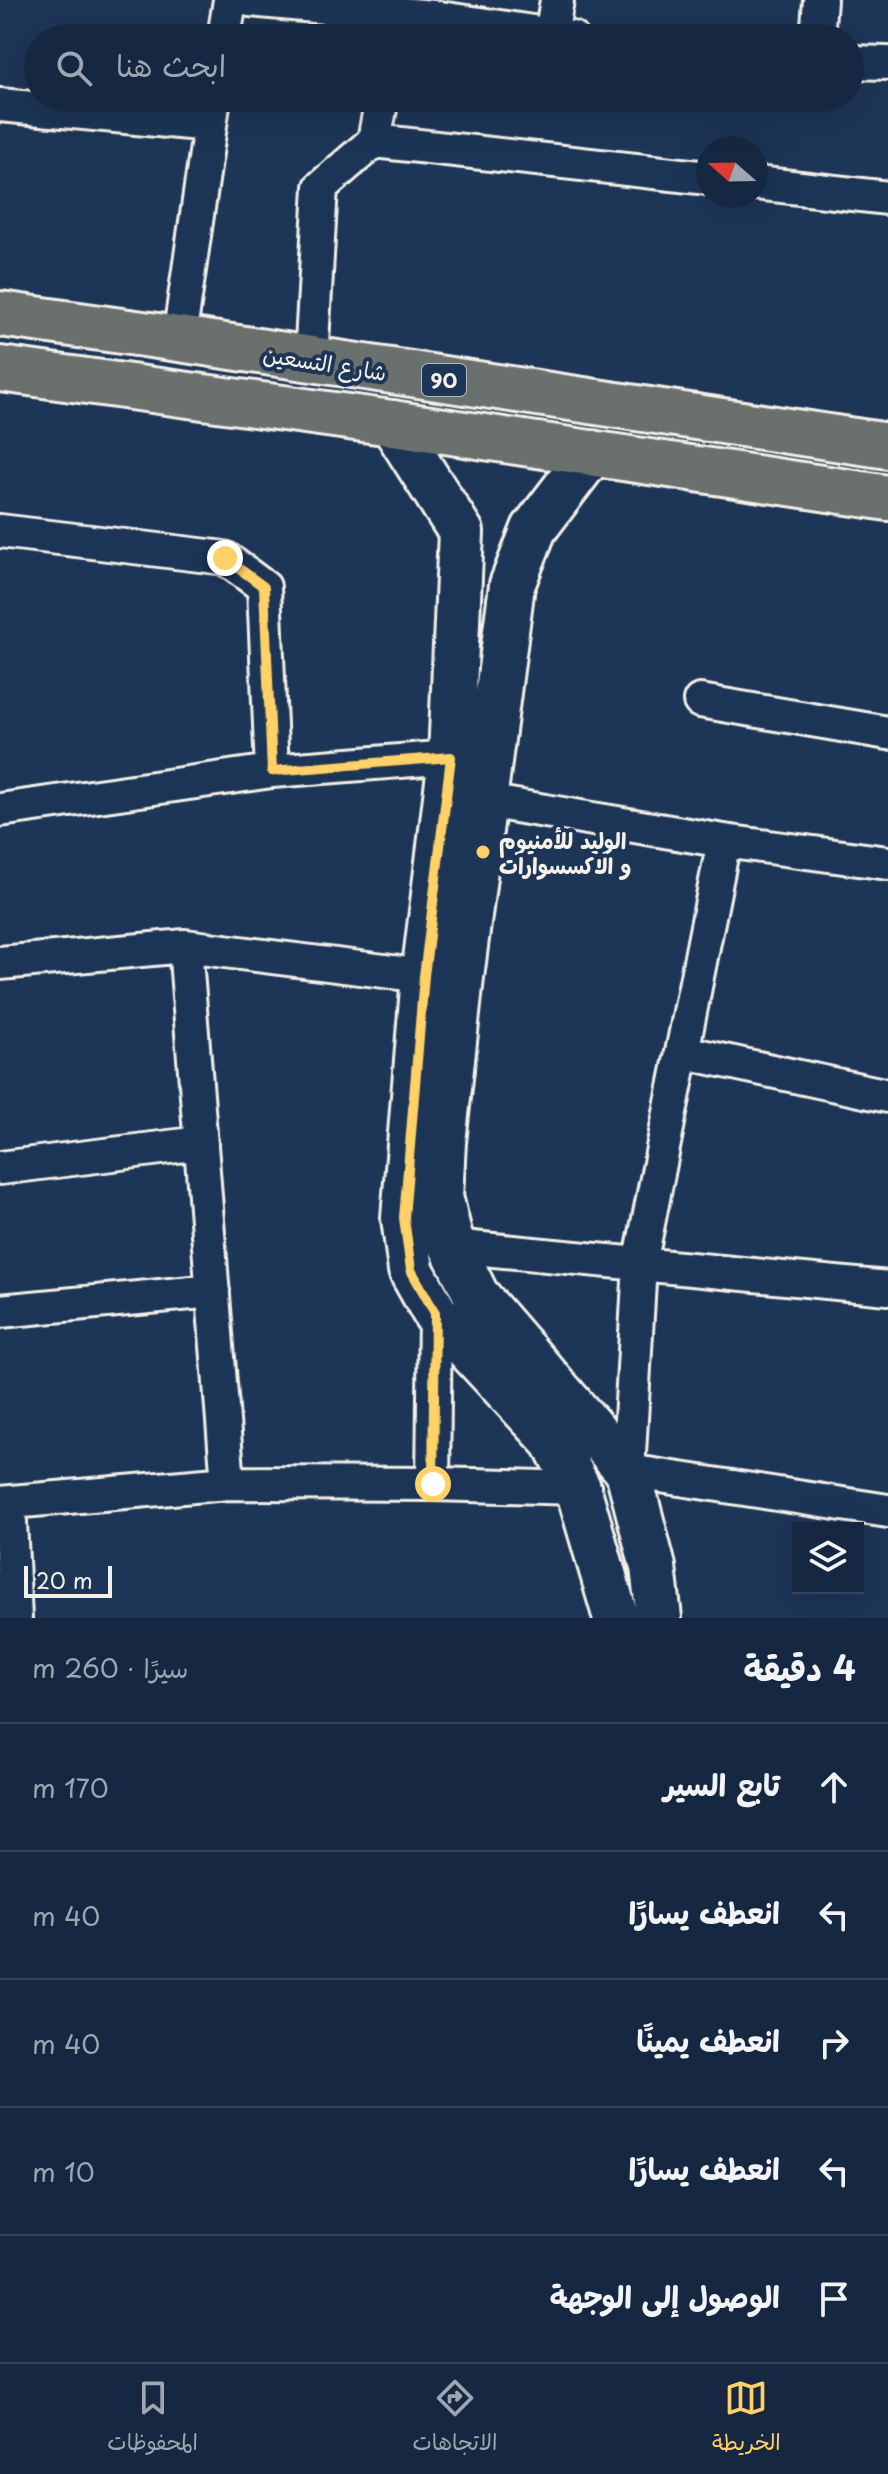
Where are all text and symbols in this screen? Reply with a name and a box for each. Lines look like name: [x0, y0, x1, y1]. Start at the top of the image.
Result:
search box: [24, 24, 864, 112]
text: ابحث هنا: [116, 42, 226, 87]
icon: search: [52, 46, 96, 90]
north arrow: [696, 136, 768, 208]
street label: شارع التسعين: [261, 336, 389, 389]
road number: 90: [422, 364, 466, 396]
route end: [207, 540, 243, 576]
place label: الوليد للأمنيوم و الاكسسوارات: [499, 823, 631, 881]
marker: الوليد للأمنيوم و الاكسسوارات: [474, 843, 492, 861]
route start: [415, 1466, 451, 1502]
map controls: [792, 1522, 864, 1594]
button: layers: [792, 1522, 864, 1594]
scale bar: [24, 1562, 112, 1598]
text: 20 m: [36, 1563, 93, 1596]
text: 4 دقيقة: [743, 1641, 856, 1693]
text: سيرًا · 260 m: [32, 1648, 188, 1687]
text: تابع السير: [663, 1761, 780, 1806]
icon: ahead: [812, 1765, 856, 1809]
text: 170 m: [32, 1768, 109, 1807]
text: انعطف يسارًا: [629, 1889, 780, 1934]
icon: left: [812, 1893, 856, 1937]
text: 40 m: [32, 1896, 100, 1935]
text: انعطف يمينًا: [636, 2017, 780, 2062]
icon: right: [812, 2021, 856, 2065]
text: 40 m: [32, 2024, 100, 2063]
text: انعطف يسارًا: [629, 2145, 780, 2190]
icon: left: [812, 2149, 856, 2193]
text: 10 m: [32, 2152, 95, 2191]
text: الوصول إلى الوجهة: [550, 2273, 780, 2318]
icon: arrive: [812, 2277, 856, 2321]
tab: المحفوظات: [107, 2376, 198, 2462]
tab: الاتجاهات: [413, 2376, 497, 2462]
tab: الخريطة: [712, 2376, 781, 2462]

